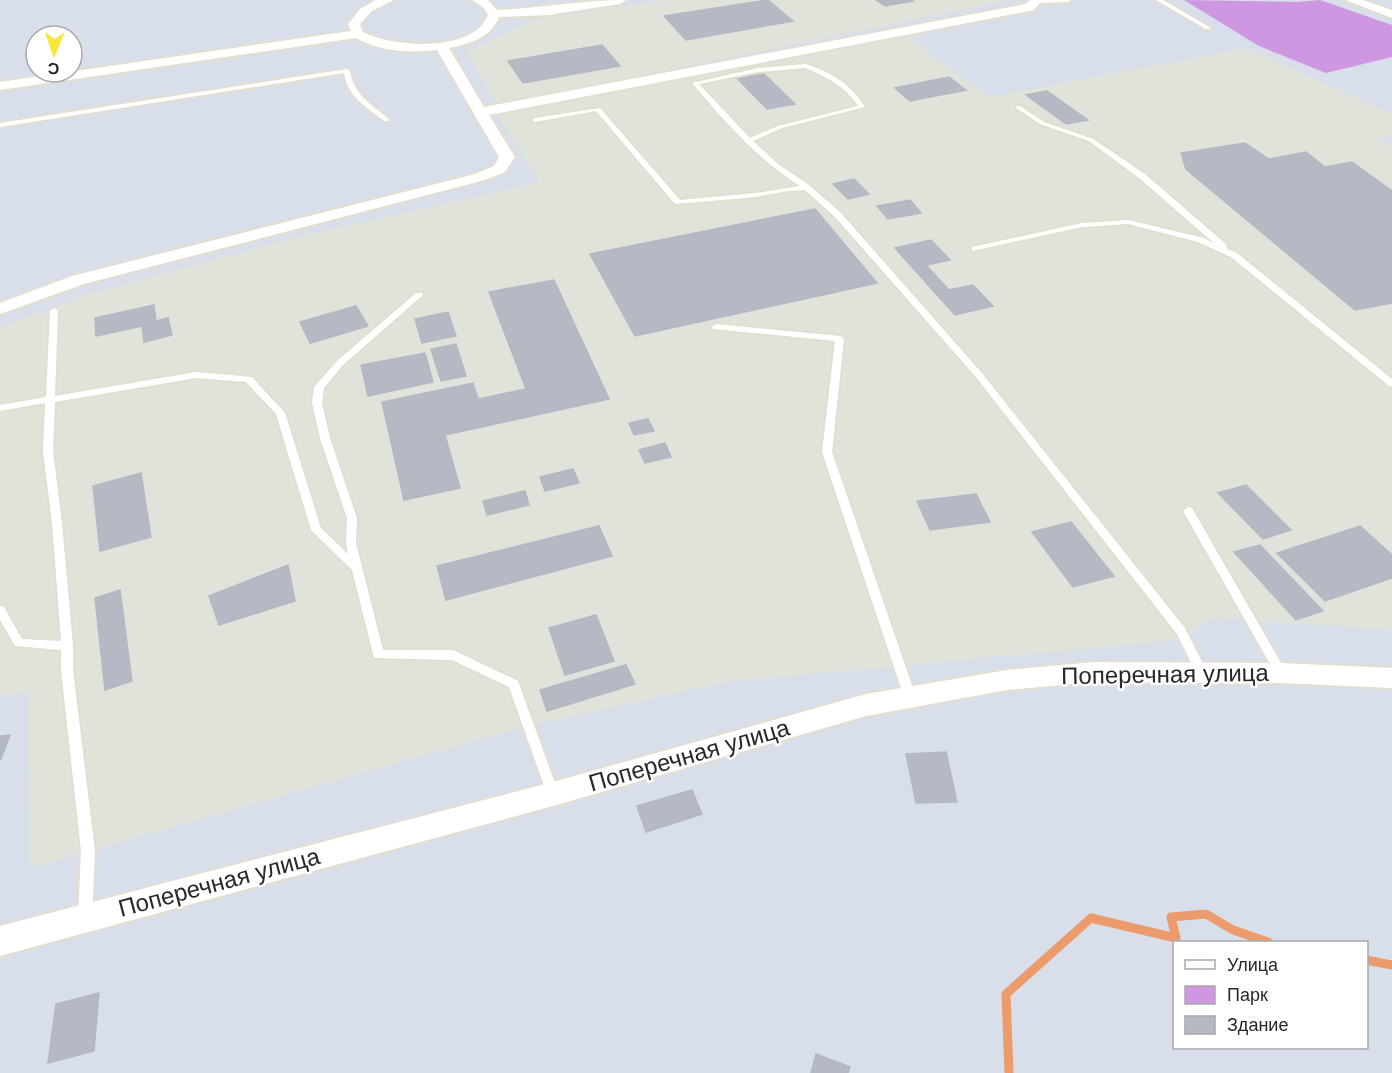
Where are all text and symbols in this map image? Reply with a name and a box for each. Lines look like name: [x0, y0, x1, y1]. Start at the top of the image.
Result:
north arrow: [24, 24, 84, 84]
text: С: [47, 60, 60, 77]
street label: Поперечная улица: [1061, 659, 1270, 689]
street label: Поперечная улица: [586, 713, 793, 797]
street label: Поперечная улица: [115, 842, 323, 922]
legend: [1173, 941, 1368, 1049]
text: Улица: [1227, 955, 1279, 975]
text: Парк: [1227, 985, 1268, 1005]
text: Здание: [1227, 1015, 1288, 1035]

